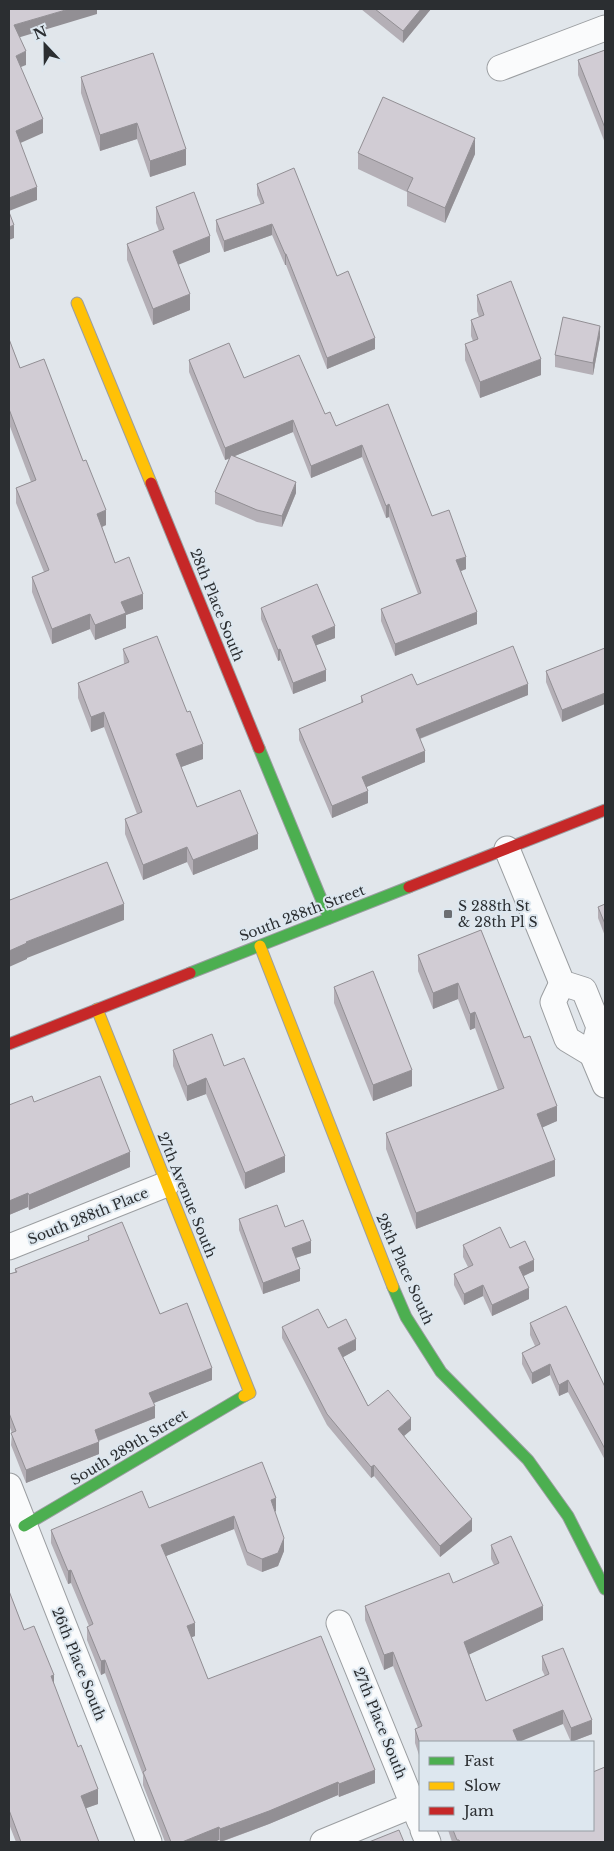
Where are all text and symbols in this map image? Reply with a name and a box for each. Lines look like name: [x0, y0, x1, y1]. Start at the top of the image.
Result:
north arrow: [20, 20, 70, 70]
text: N: [31, 22, 50, 44]
street label: 28th Place South: [186, 546, 248, 664]
street label: South 288th Street: [237, 880, 368, 945]
place label: S 288th St & 28th Pl S: [458, 897, 538, 931]
marker: S 288th St & 28th Pl S: [442, 908, 454, 920]
street label: 27th Avenue South: [154, 1130, 221, 1261]
street label: South 288th Place: [25, 1184, 151, 1248]
street label: 28th Place South: [372, 1211, 438, 1328]
street label: South 289th Street: [67, 1404, 192, 1489]
street label: 26th Place South: [48, 1605, 110, 1724]
street label: 27th Place South: [349, 1665, 411, 1782]
legend: [419, 1741, 594, 1831]
text: Fast: [464, 1751, 495, 1770]
text: Slow: [464, 1776, 501, 1795]
text: Jam: [462, 1801, 494, 1820]

